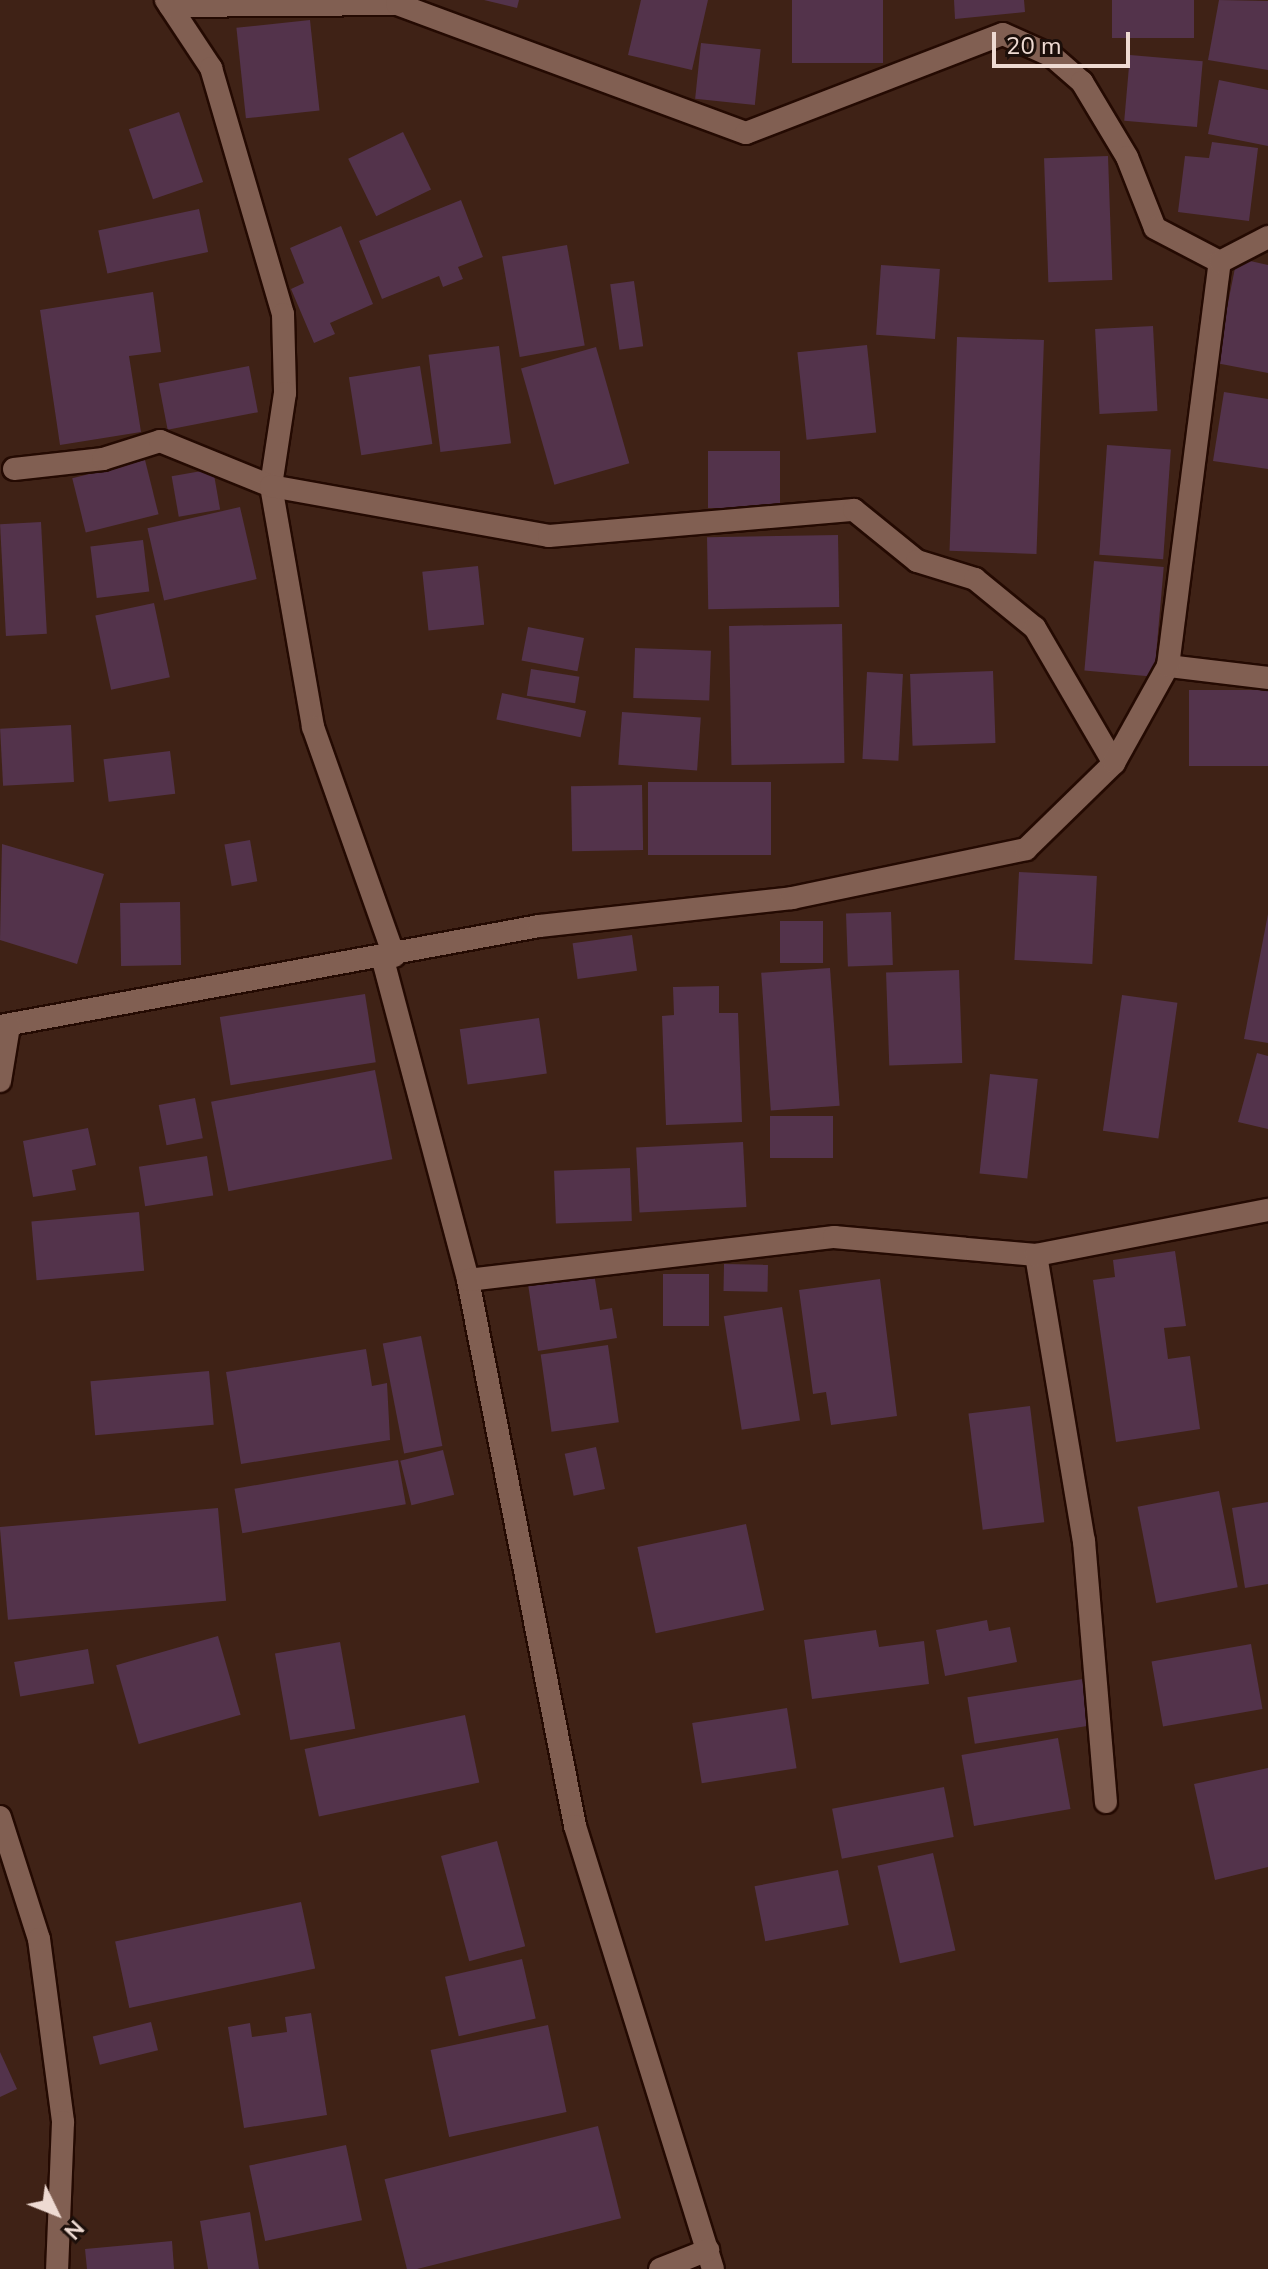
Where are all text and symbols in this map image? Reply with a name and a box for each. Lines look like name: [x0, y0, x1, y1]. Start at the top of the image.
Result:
scale bar: [996, 16, 1134, 66]
text: 20 m: [1006, 30, 1062, 62]
north arrow: [16, 2173, 96, 2253]
text: N: [57, 2213, 90, 2246]

